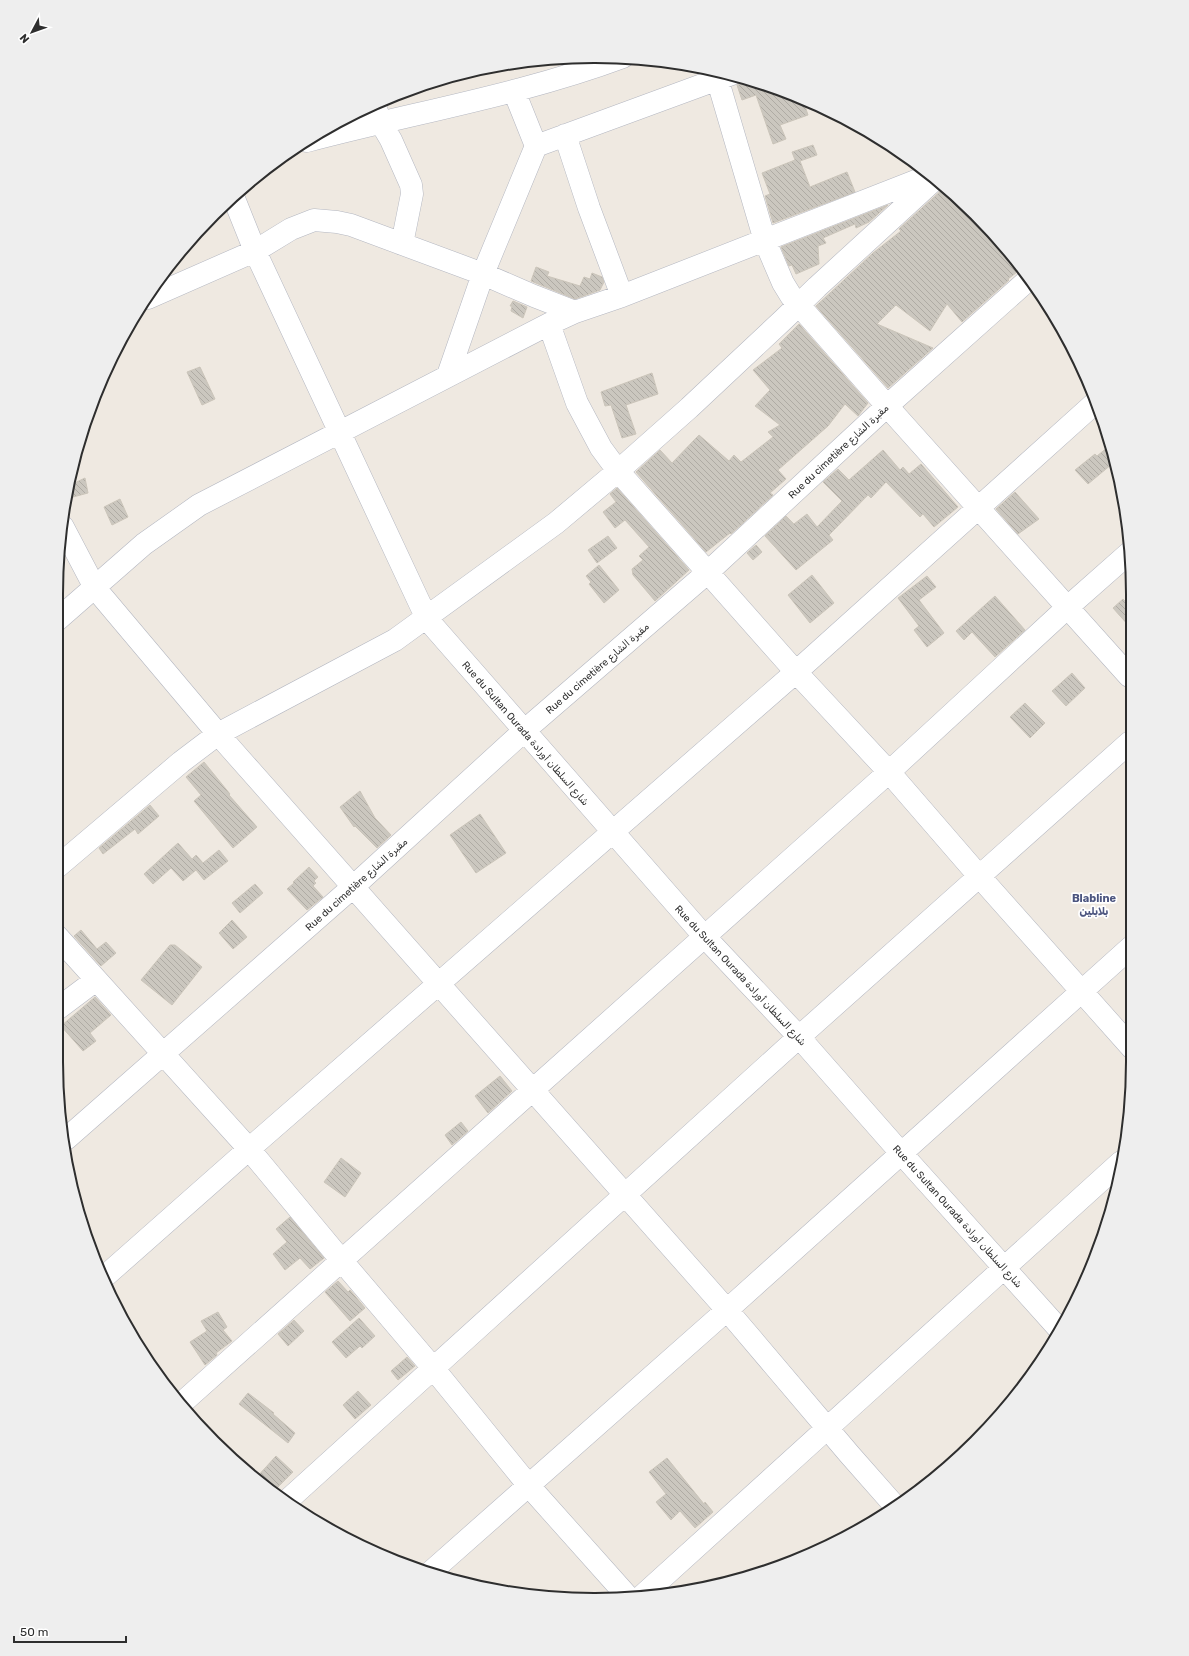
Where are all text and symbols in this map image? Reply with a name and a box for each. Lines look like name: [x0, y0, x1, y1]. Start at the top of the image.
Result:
north arrow: [12, 12, 52, 52]
text: N: [17, 31, 32, 45]
street label: Rue du cimetière مقبرة الشارع: [786, 402, 892, 502]
street label: Rue du cimetière مقبرة الشارع: [544, 620, 653, 718]
street label: Rue du Sultan Ourada شارع السلطان أورادة: [458, 659, 591, 809]
street label: Rue du cimetière مقبرة الشارع: [303, 836, 411, 934]
district label: Blabline بلابلين: [1072, 892, 1117, 918]
street label: Rue du Sultan Ourada شارع السلطان أورادة: [671, 903, 809, 1049]
street label: Rue du Sultan Ourada شارع السلطان أورادة: [889, 1143, 1024, 1291]
scale bar: [14, 1618, 126, 1644]
text: 50 m: [20, 1625, 48, 1639]

